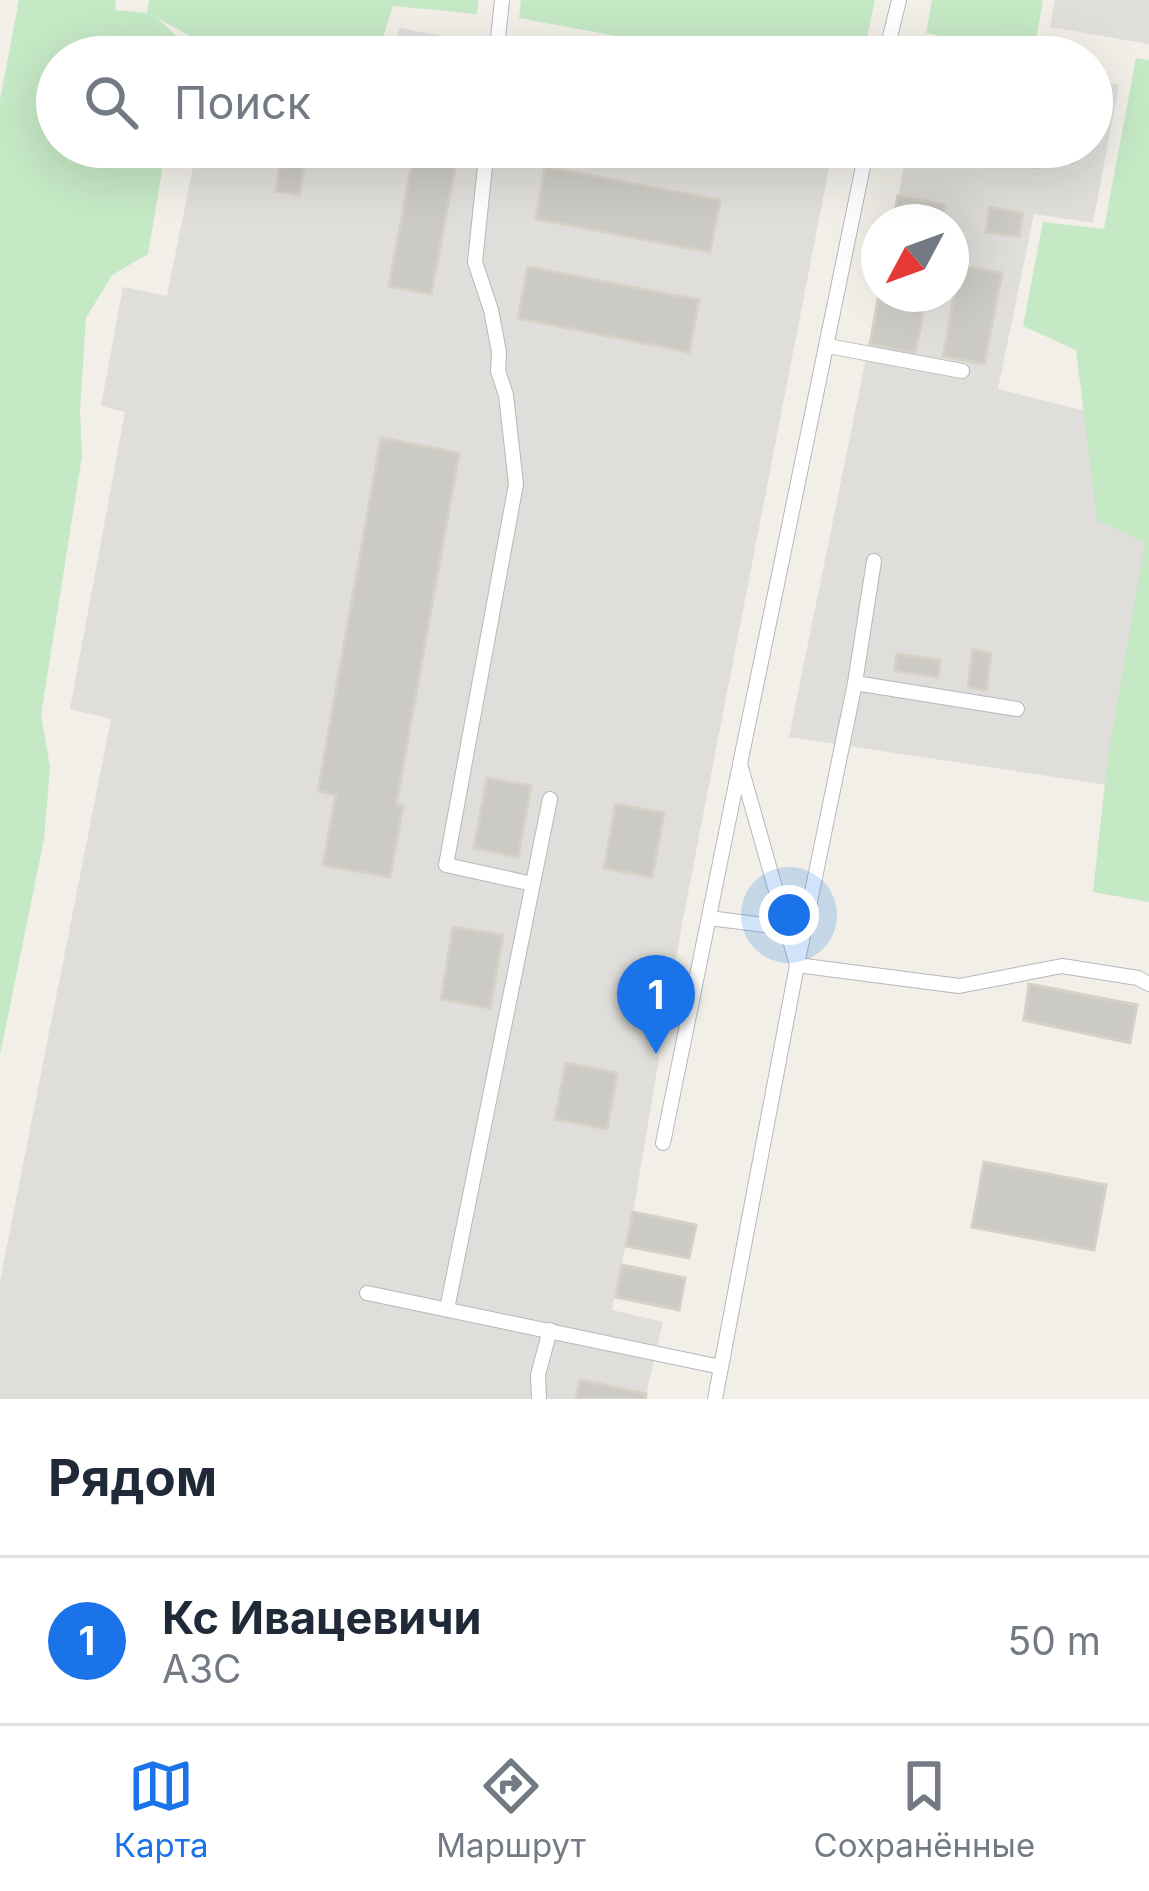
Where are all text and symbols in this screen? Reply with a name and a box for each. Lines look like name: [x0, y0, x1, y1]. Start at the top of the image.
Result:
search box: [36, 36, 1113, 168]
icon: search: [78, 69, 144, 135]
text: Поиск: [174, 75, 311, 130]
north arrow: [861, 204, 969, 312]
your location: [759, 885, 819, 945]
pin: 1: [617, 955, 695, 1054]
text: Рядом: [48, 1447, 217, 1508]
text: Кс Ивацевичи: [162, 1590, 481, 1645]
text: 1: [79, 1617, 95, 1664]
text: 50 m: [1008, 1617, 1101, 1664]
text: АЗС: [162, 1645, 242, 1692]
tab: Карта: [114, 1753, 209, 1865]
tab: Маршрут: [436, 1753, 586, 1865]
tab: Сохранённые: [814, 1753, 1035, 1865]

